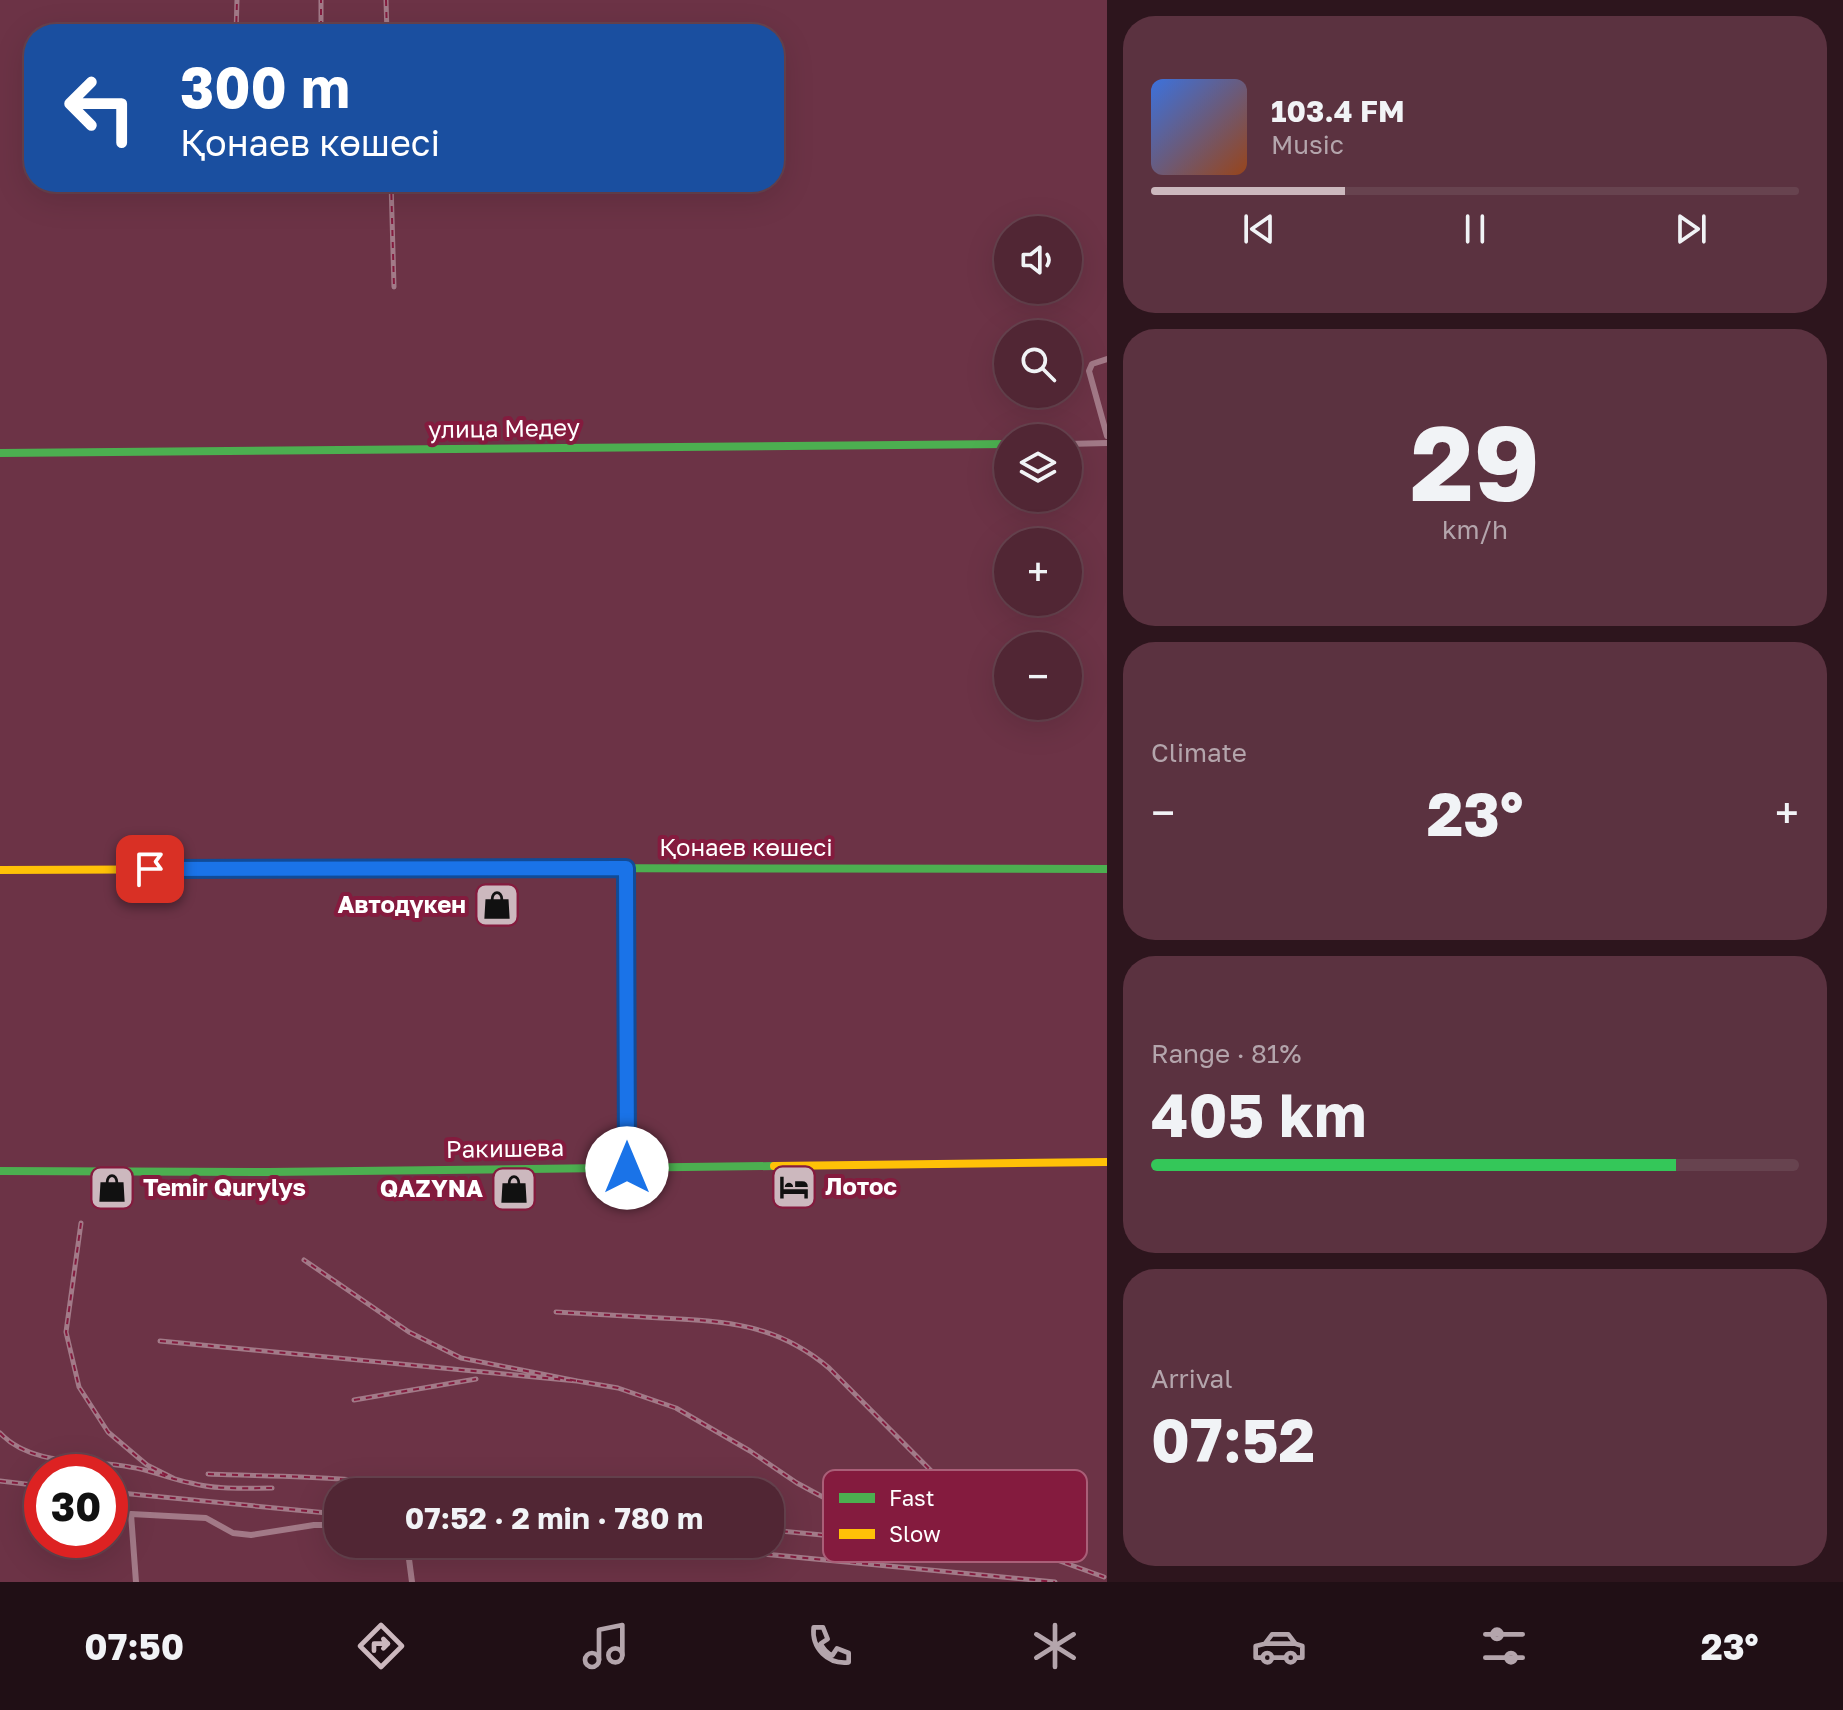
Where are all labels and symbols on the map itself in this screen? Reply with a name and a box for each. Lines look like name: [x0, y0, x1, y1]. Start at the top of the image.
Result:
street label: улица Медеу: [428, 412, 580, 443]
street label: Қонаев көшесі: [659, 832, 833, 861]
pin: [116, 835, 184, 903]
shop icon: Автодүкен: [473, 881, 521, 929]
place label: Автодүкен: [337, 889, 466, 918]
position arrow: [585, 1126, 669, 1210]
street label: Ракишева: [446, 1132, 564, 1163]
hotel icon: Лотос: [770, 1163, 818, 1211]
shop icon: Temir Qurylys: [88, 1164, 136, 1212]
shop icon: QAZYNA: [490, 1165, 538, 1213]
place label: Лотос: [825, 1171, 897, 1200]
place label: Temir Qurylys: [143, 1172, 306, 1201]
place label: QAZYNA: [380, 1173, 483, 1202]
speed limit sign: 30: [24, 1454, 128, 1558]
legend: [823, 1470, 1087, 1562]
text: Fast: [889, 1484, 935, 1511]
text: Slow: [889, 1520, 941, 1547]

